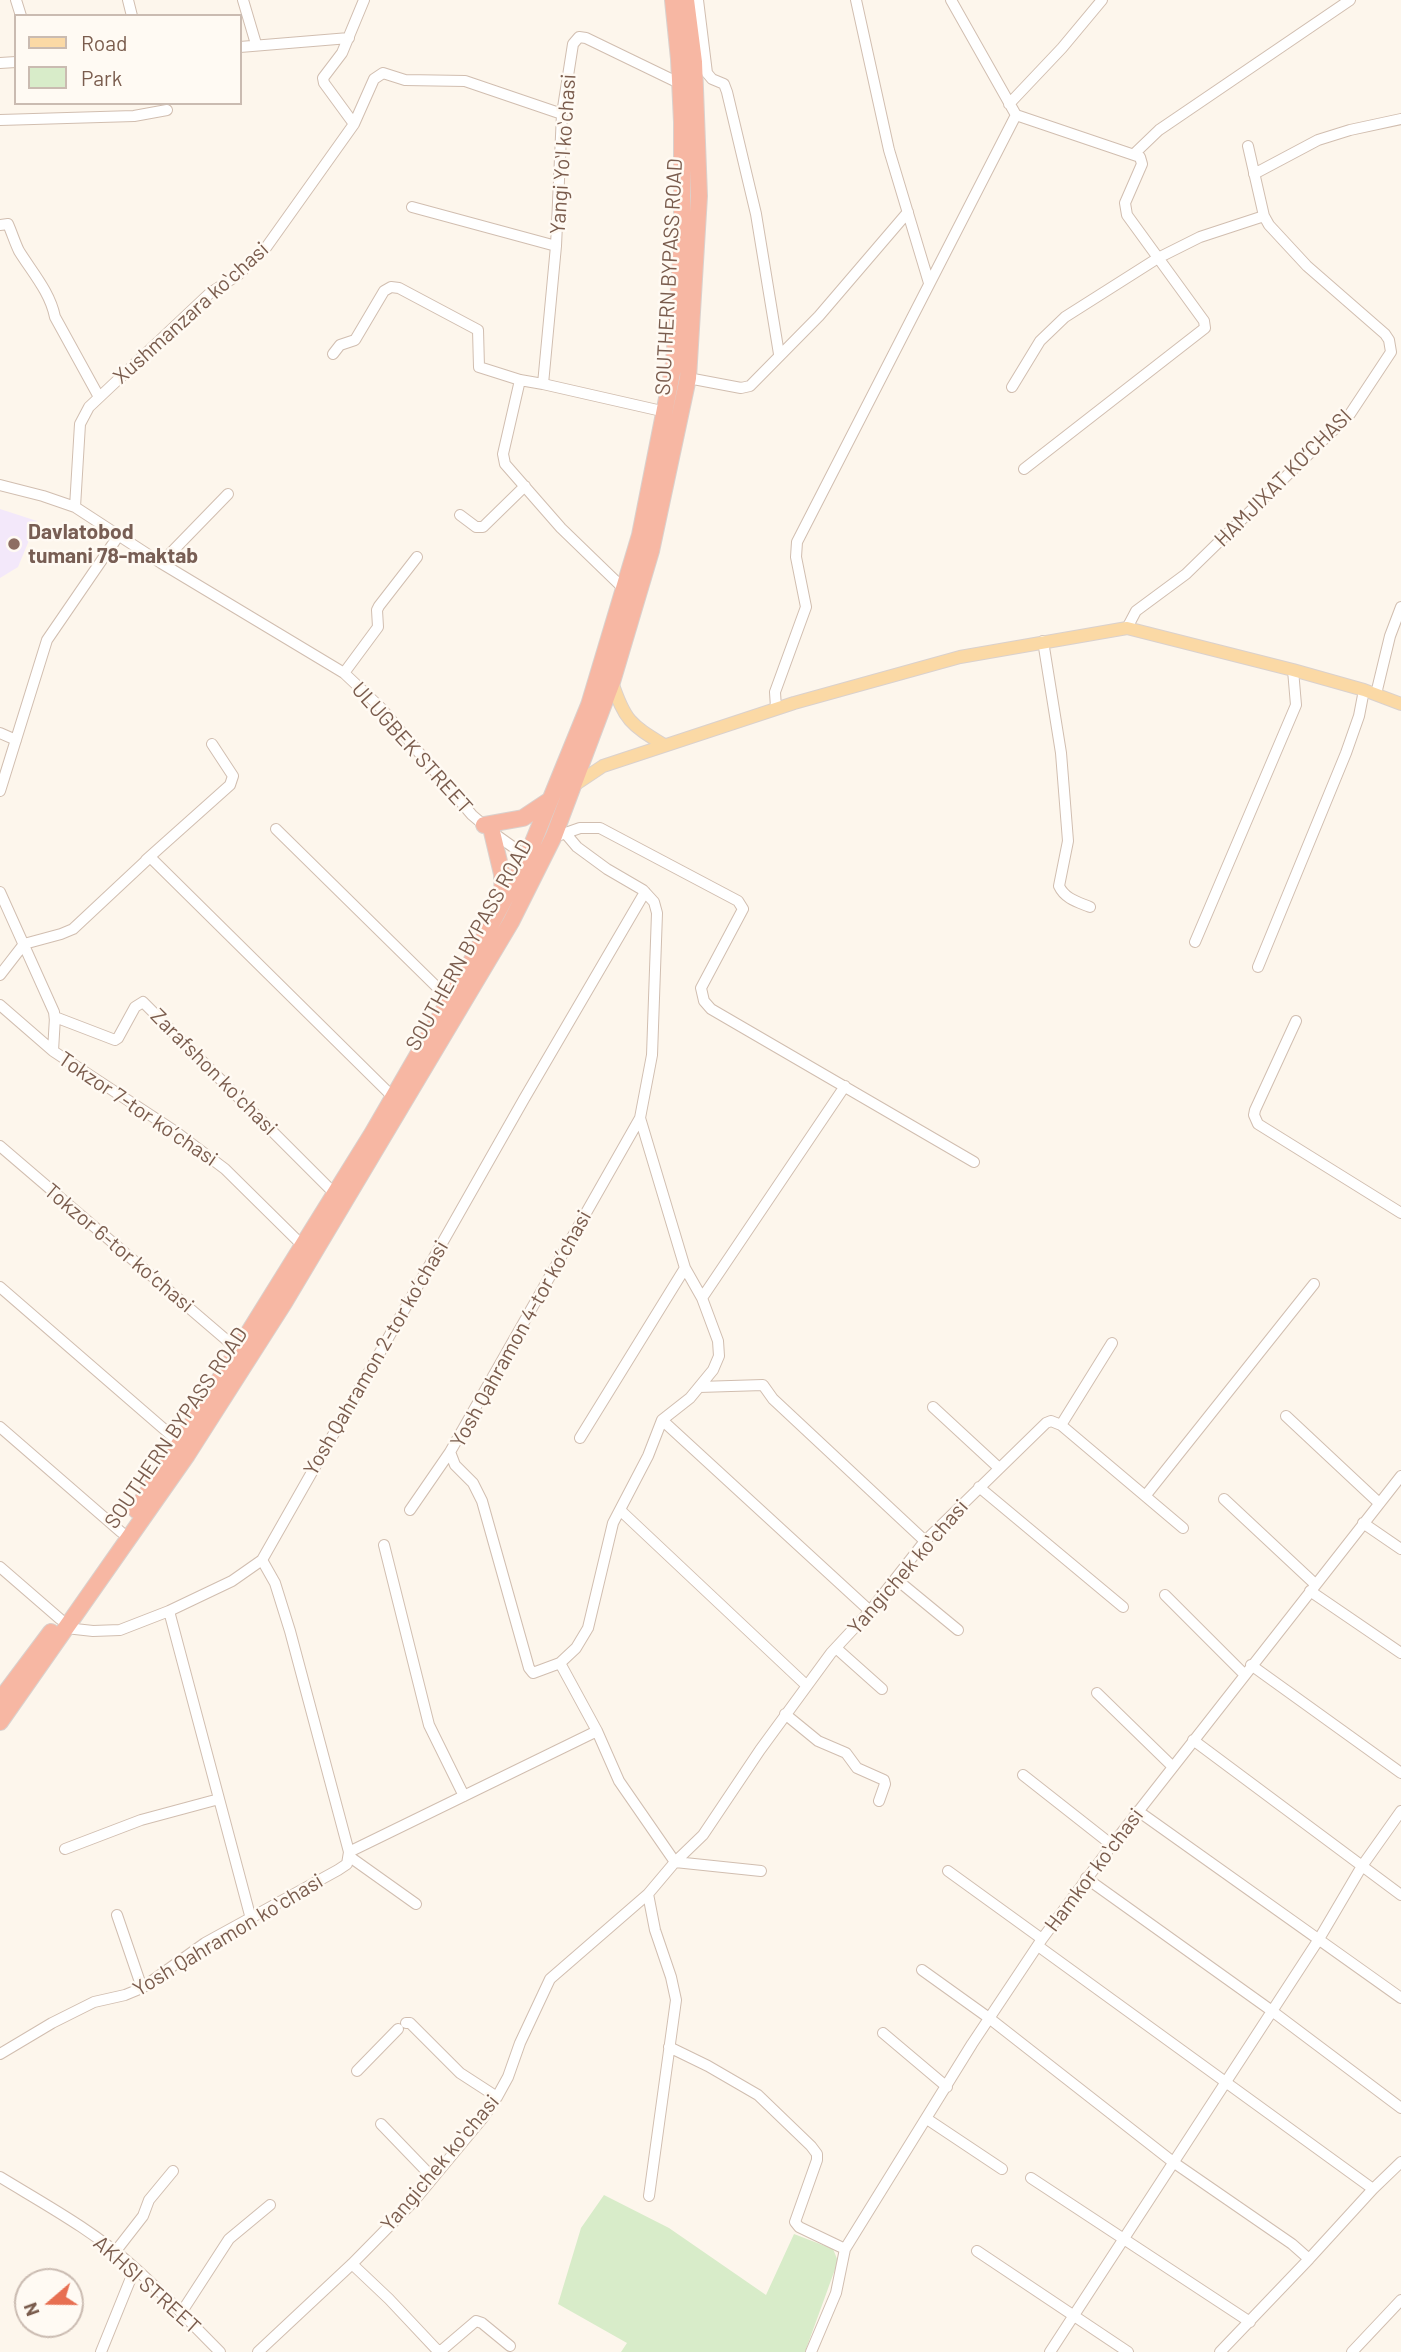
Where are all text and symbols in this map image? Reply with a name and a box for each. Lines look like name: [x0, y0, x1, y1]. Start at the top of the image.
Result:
legend: [14, 14, 242, 105]
text: Road: [81, 30, 127, 55]
text: Park: [81, 65, 122, 90]
street label: Yangi Yoʻl koʻchasi: [545, 73, 581, 235]
street label: SOUTHERN BYPASS ROAD: [650, 158, 688, 396]
street label: Xushmanzara koʻchasi: [108, 237, 274, 389]
street label: HAMJIXAT KO’CHASI: [1209, 404, 1357, 552]
place label: Davlatobod tumani 78-maktab: [28, 519, 198, 569]
marker: Davlatobod tumani 78-maktab: [6, 536, 22, 552]
street label: ULUGBEK STREET: [346, 677, 478, 819]
street label: SOUTHERN BYPASS ROAD: [400, 835, 538, 1055]
street label: Zarafshon koʻchasi: [145, 1003, 283, 1141]
street label: Tokzor 7-tor koʼchasi: [54, 1046, 222, 1172]
street label: Tokzor 6-tor koʼchasi: [39, 1178, 199, 1318]
street label: Yosh Qahramon 4-tor koʼchasi: [445, 1206, 597, 1452]
street label: Yosh Qahramon 2-tor koʼchasi: [298, 1236, 454, 1480]
street label: SOUTHERN BYPASS ROAD: [99, 1323, 253, 1533]
street label: Yangichek koʻchasi: [843, 1494, 973, 1640]
street label: Hamkor koʻchasi: [1039, 1803, 1149, 1937]
street label: Yosh Qahramon koʻchasi: [128, 1868, 328, 2002]
street label: Yangichek koʻchasi: [376, 2090, 504, 2236]
street label: AKHSI STREET: [88, 2230, 206, 2340]
north arrow: [14, 2268, 84, 2338]
text: N: [18, 2300, 44, 2320]

